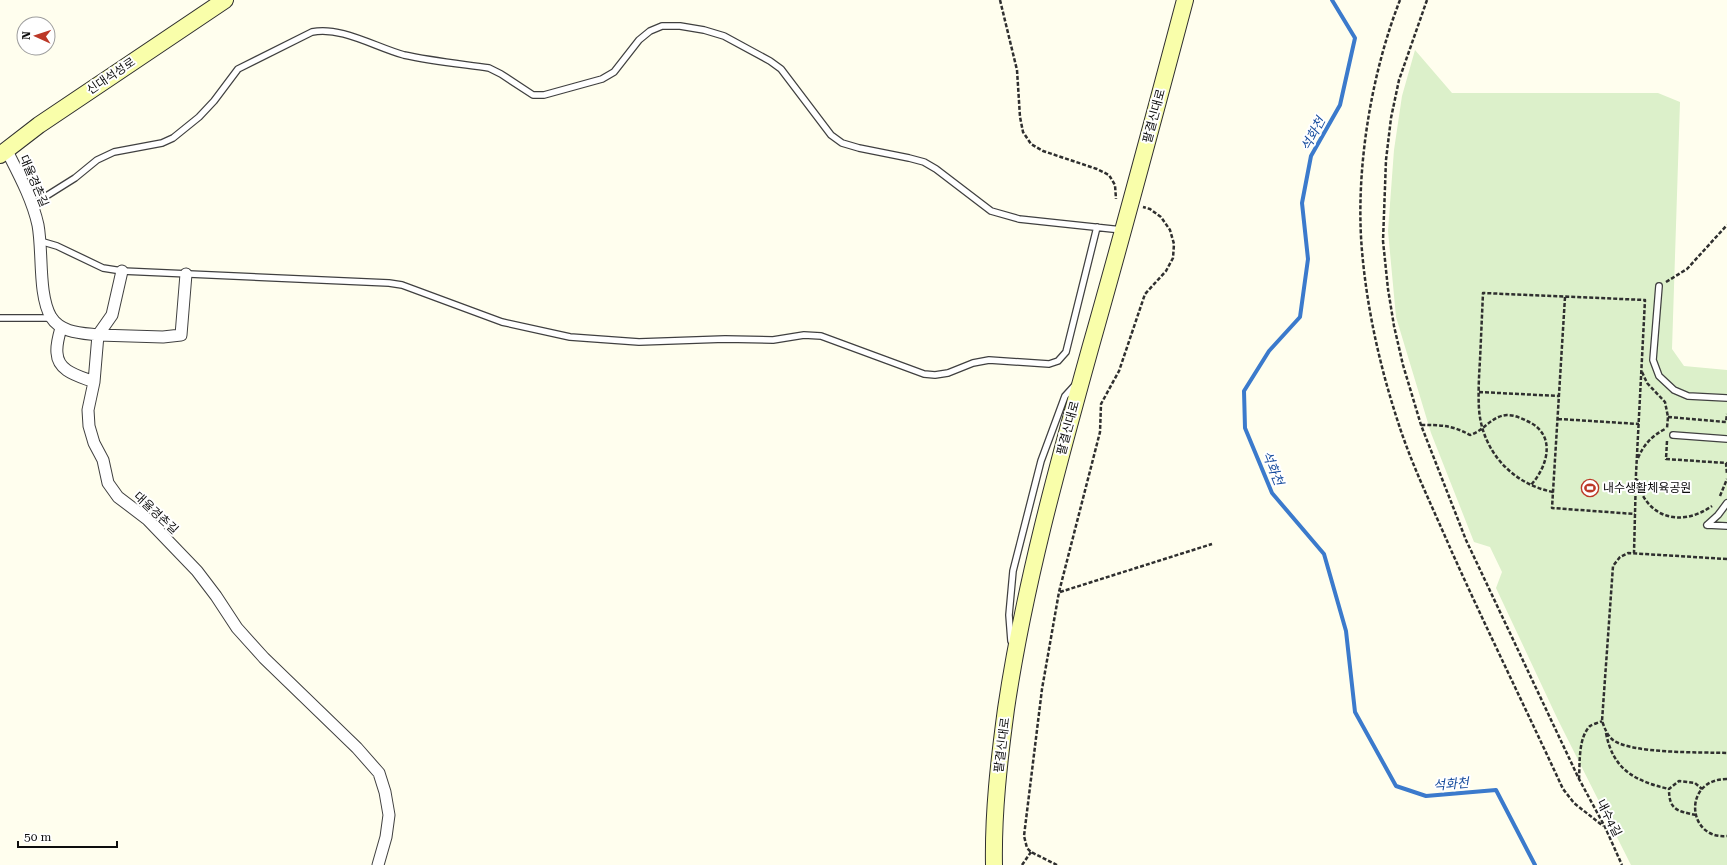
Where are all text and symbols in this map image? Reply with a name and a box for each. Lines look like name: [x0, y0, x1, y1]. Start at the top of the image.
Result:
north arrow: [16, 16, 56, 56]
text: N: [20, 30, 33, 40]
street label: 신대석성로: [84, 55, 138, 97]
street label: 팔결신대로: [1140, 88, 1168, 144]
water label: 석화천: [1298, 114, 1329, 153]
street label: 대율경촌길: [17, 153, 51, 209]
street label: 팔결신대로: [1054, 400, 1082, 456]
water label: 석화천: [1259, 449, 1287, 488]
sports icon: 내수생활체육공원: [1580, 478, 1600, 498]
place label: 내수생활체육공원: [1603, 481, 1691, 495]
street label: 대율경촌길: [131, 489, 181, 537]
street label: 팔결신대로: [992, 717, 1012, 773]
water label: 석화천: [1432, 775, 1471, 793]
street label: 내수4길: [1594, 797, 1624, 839]
scale bar: [18, 823, 117, 849]
text: 50 m: [24, 830, 51, 844]

